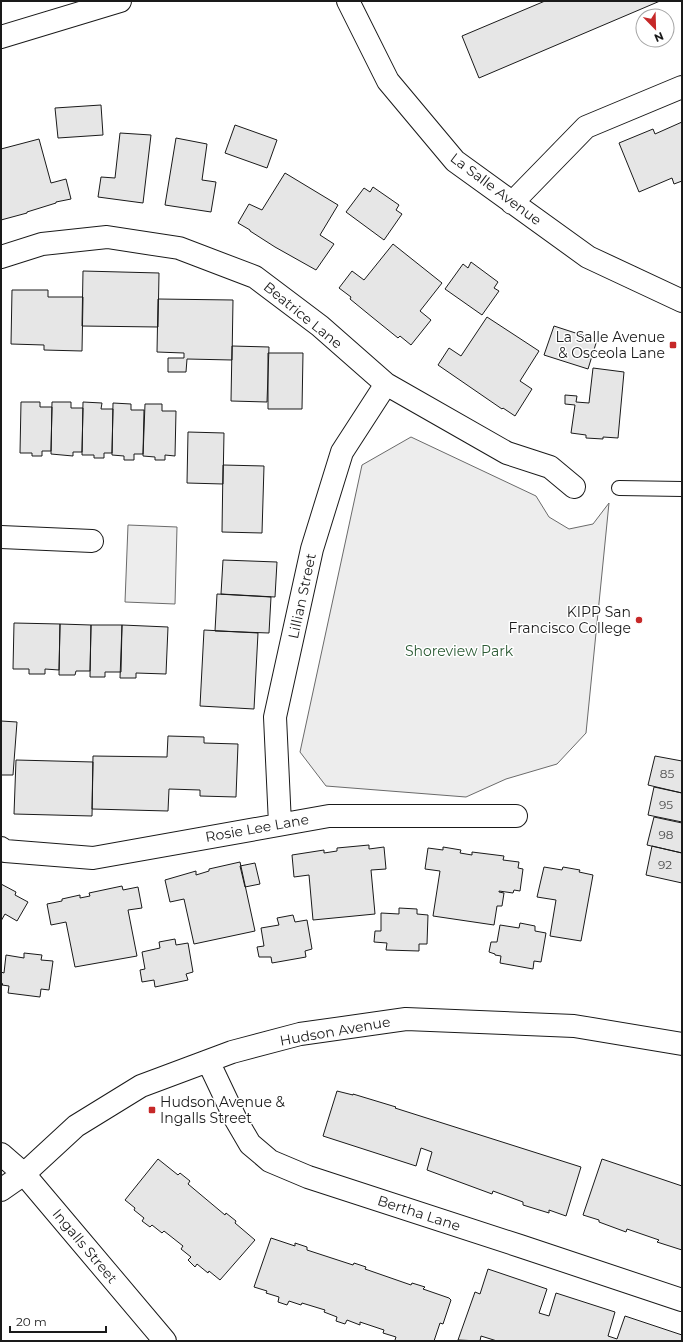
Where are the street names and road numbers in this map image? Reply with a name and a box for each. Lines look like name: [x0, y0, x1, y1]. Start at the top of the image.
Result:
street label: La Salle Avenue: [447, 149, 545, 229]
street label: Beatrice Lane: [260, 278, 346, 352]
street label: Lillian Street: [284, 551, 320, 640]
street label: Rosie Lee Lane: [204, 810, 310, 846]
street label: Hudson Avenue: [278, 1012, 392, 1050]
street label: Bertha Lane: [375, 1191, 463, 1235]
street label: Ingalls Street: [49, 1205, 122, 1287]

